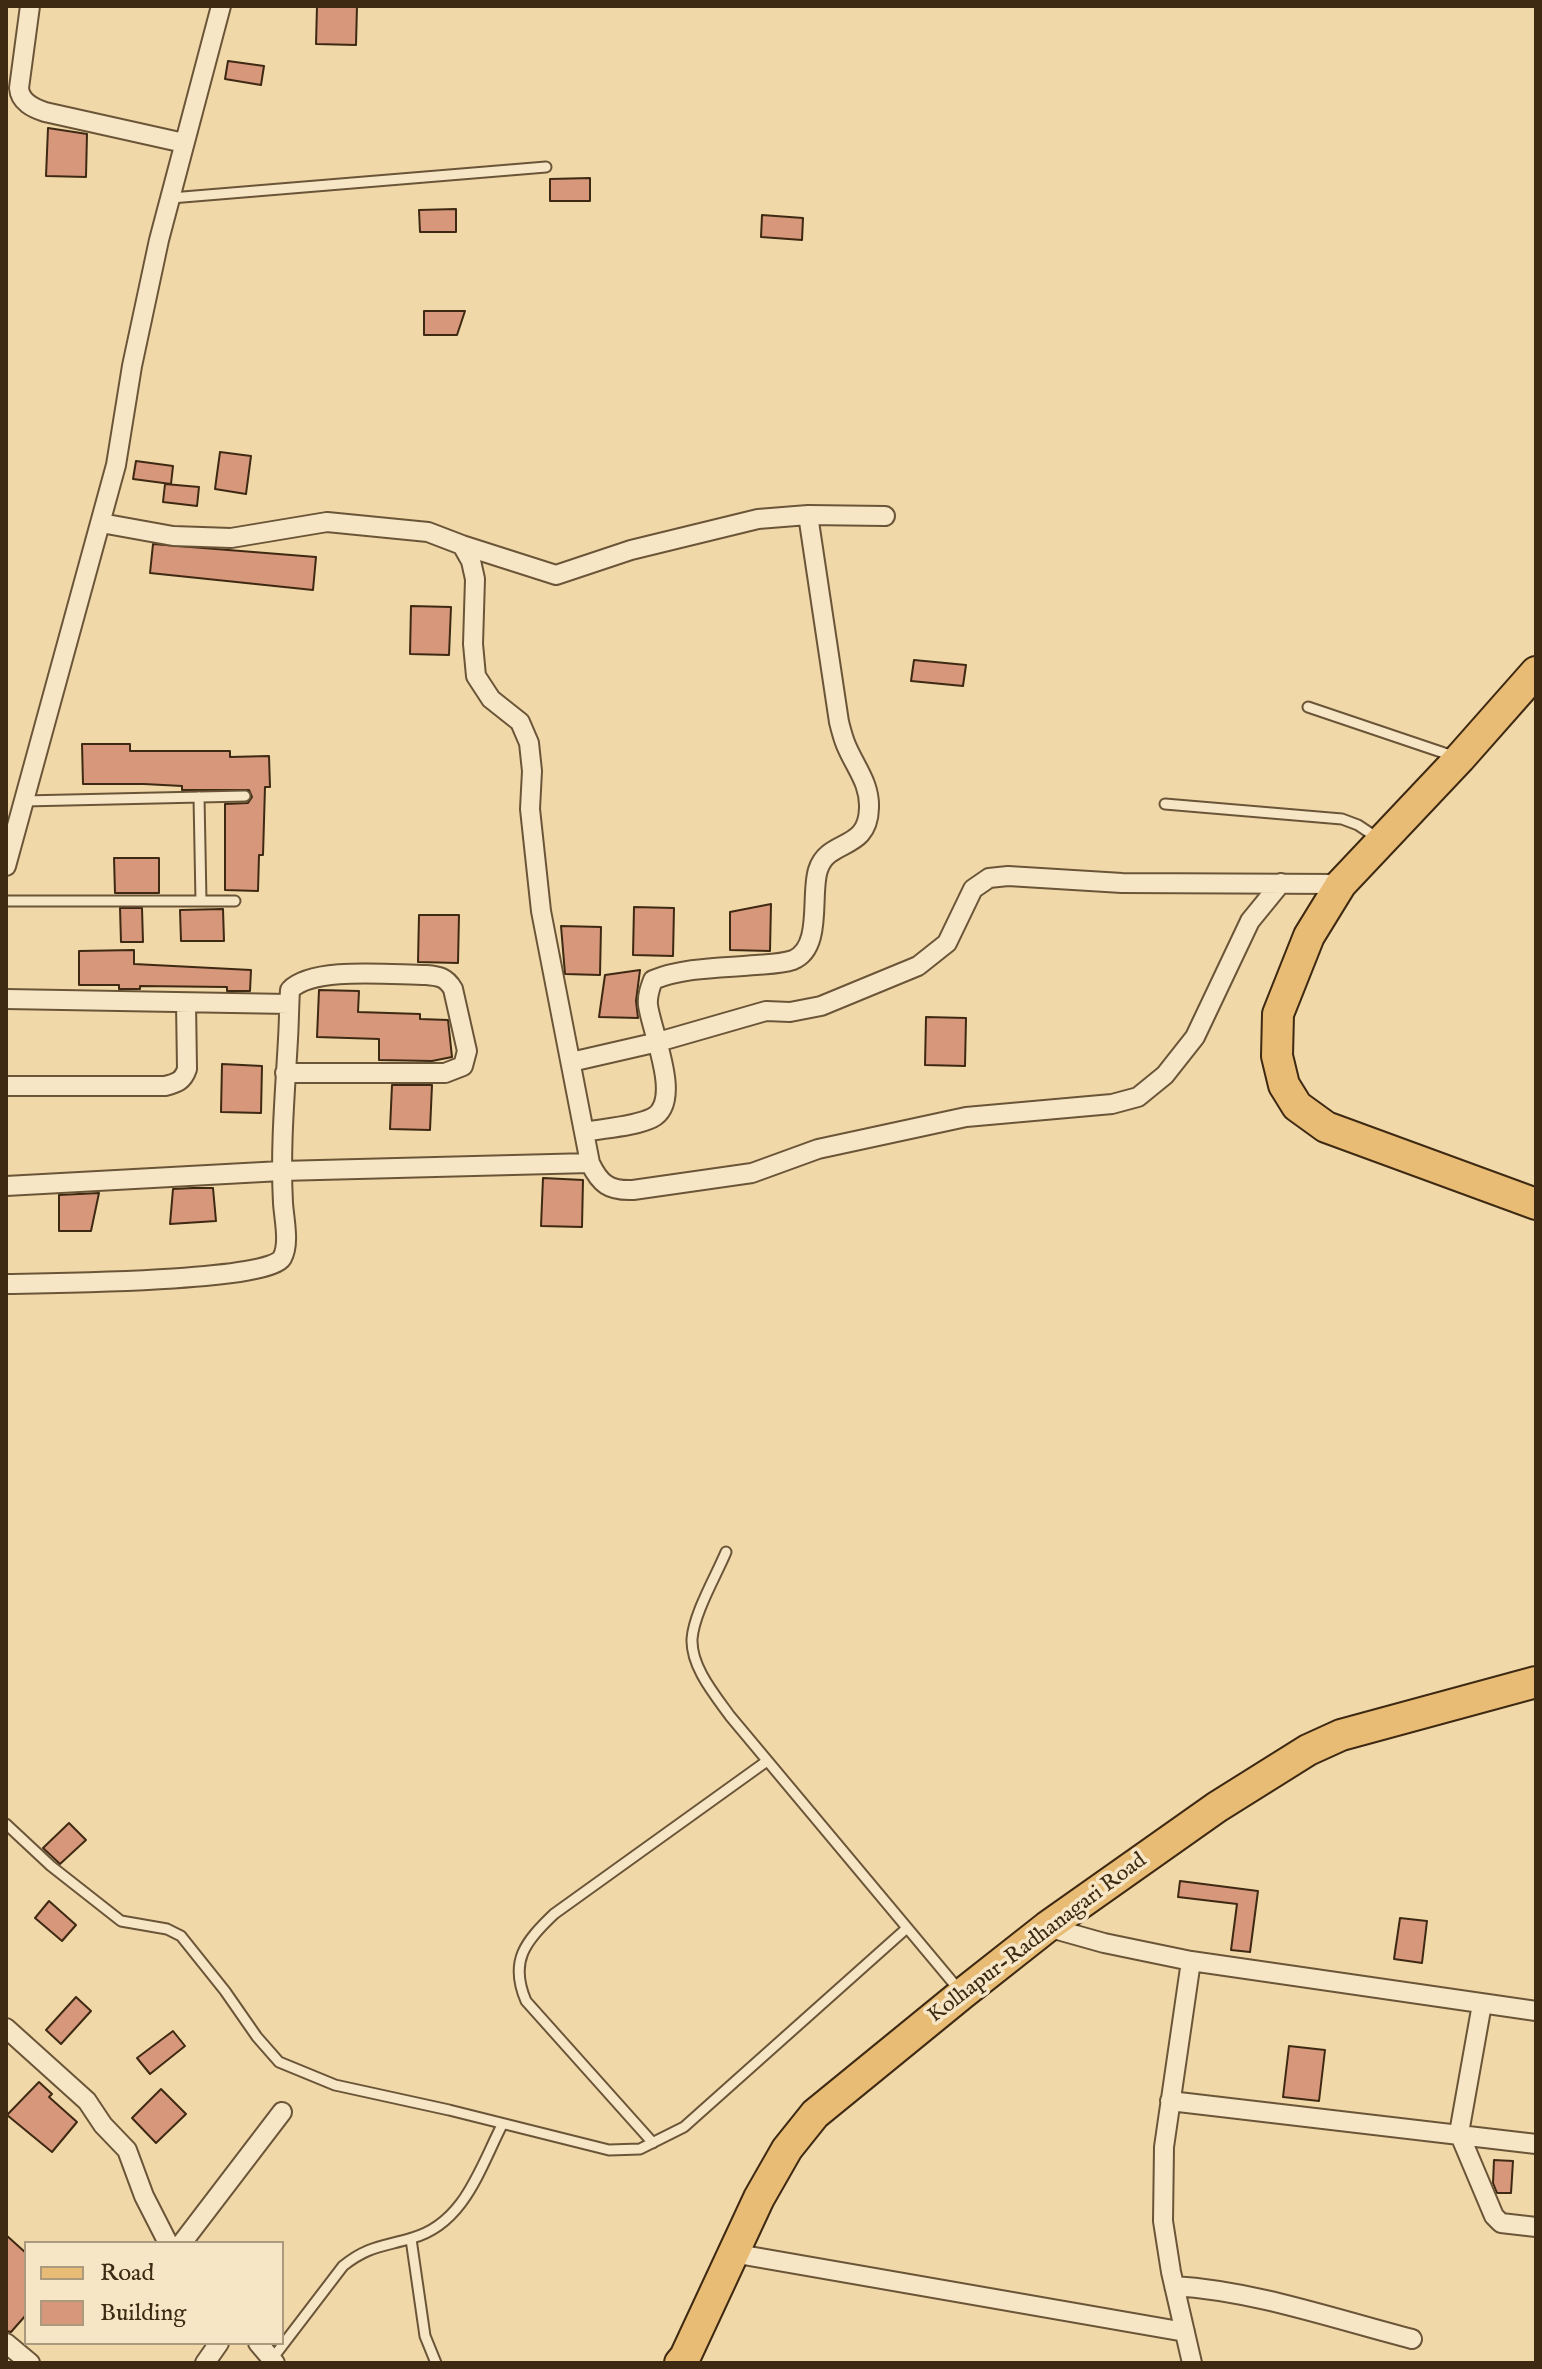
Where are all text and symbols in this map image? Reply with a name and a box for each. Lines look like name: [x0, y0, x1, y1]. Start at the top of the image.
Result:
street label: Kolhapur-Radhanagari Road: [924, 1848, 1152, 2030]
legend: [24, 2241, 284, 2345]
text: Road: [100, 2258, 154, 2289]
text: Building: [100, 2298, 186, 2329]

